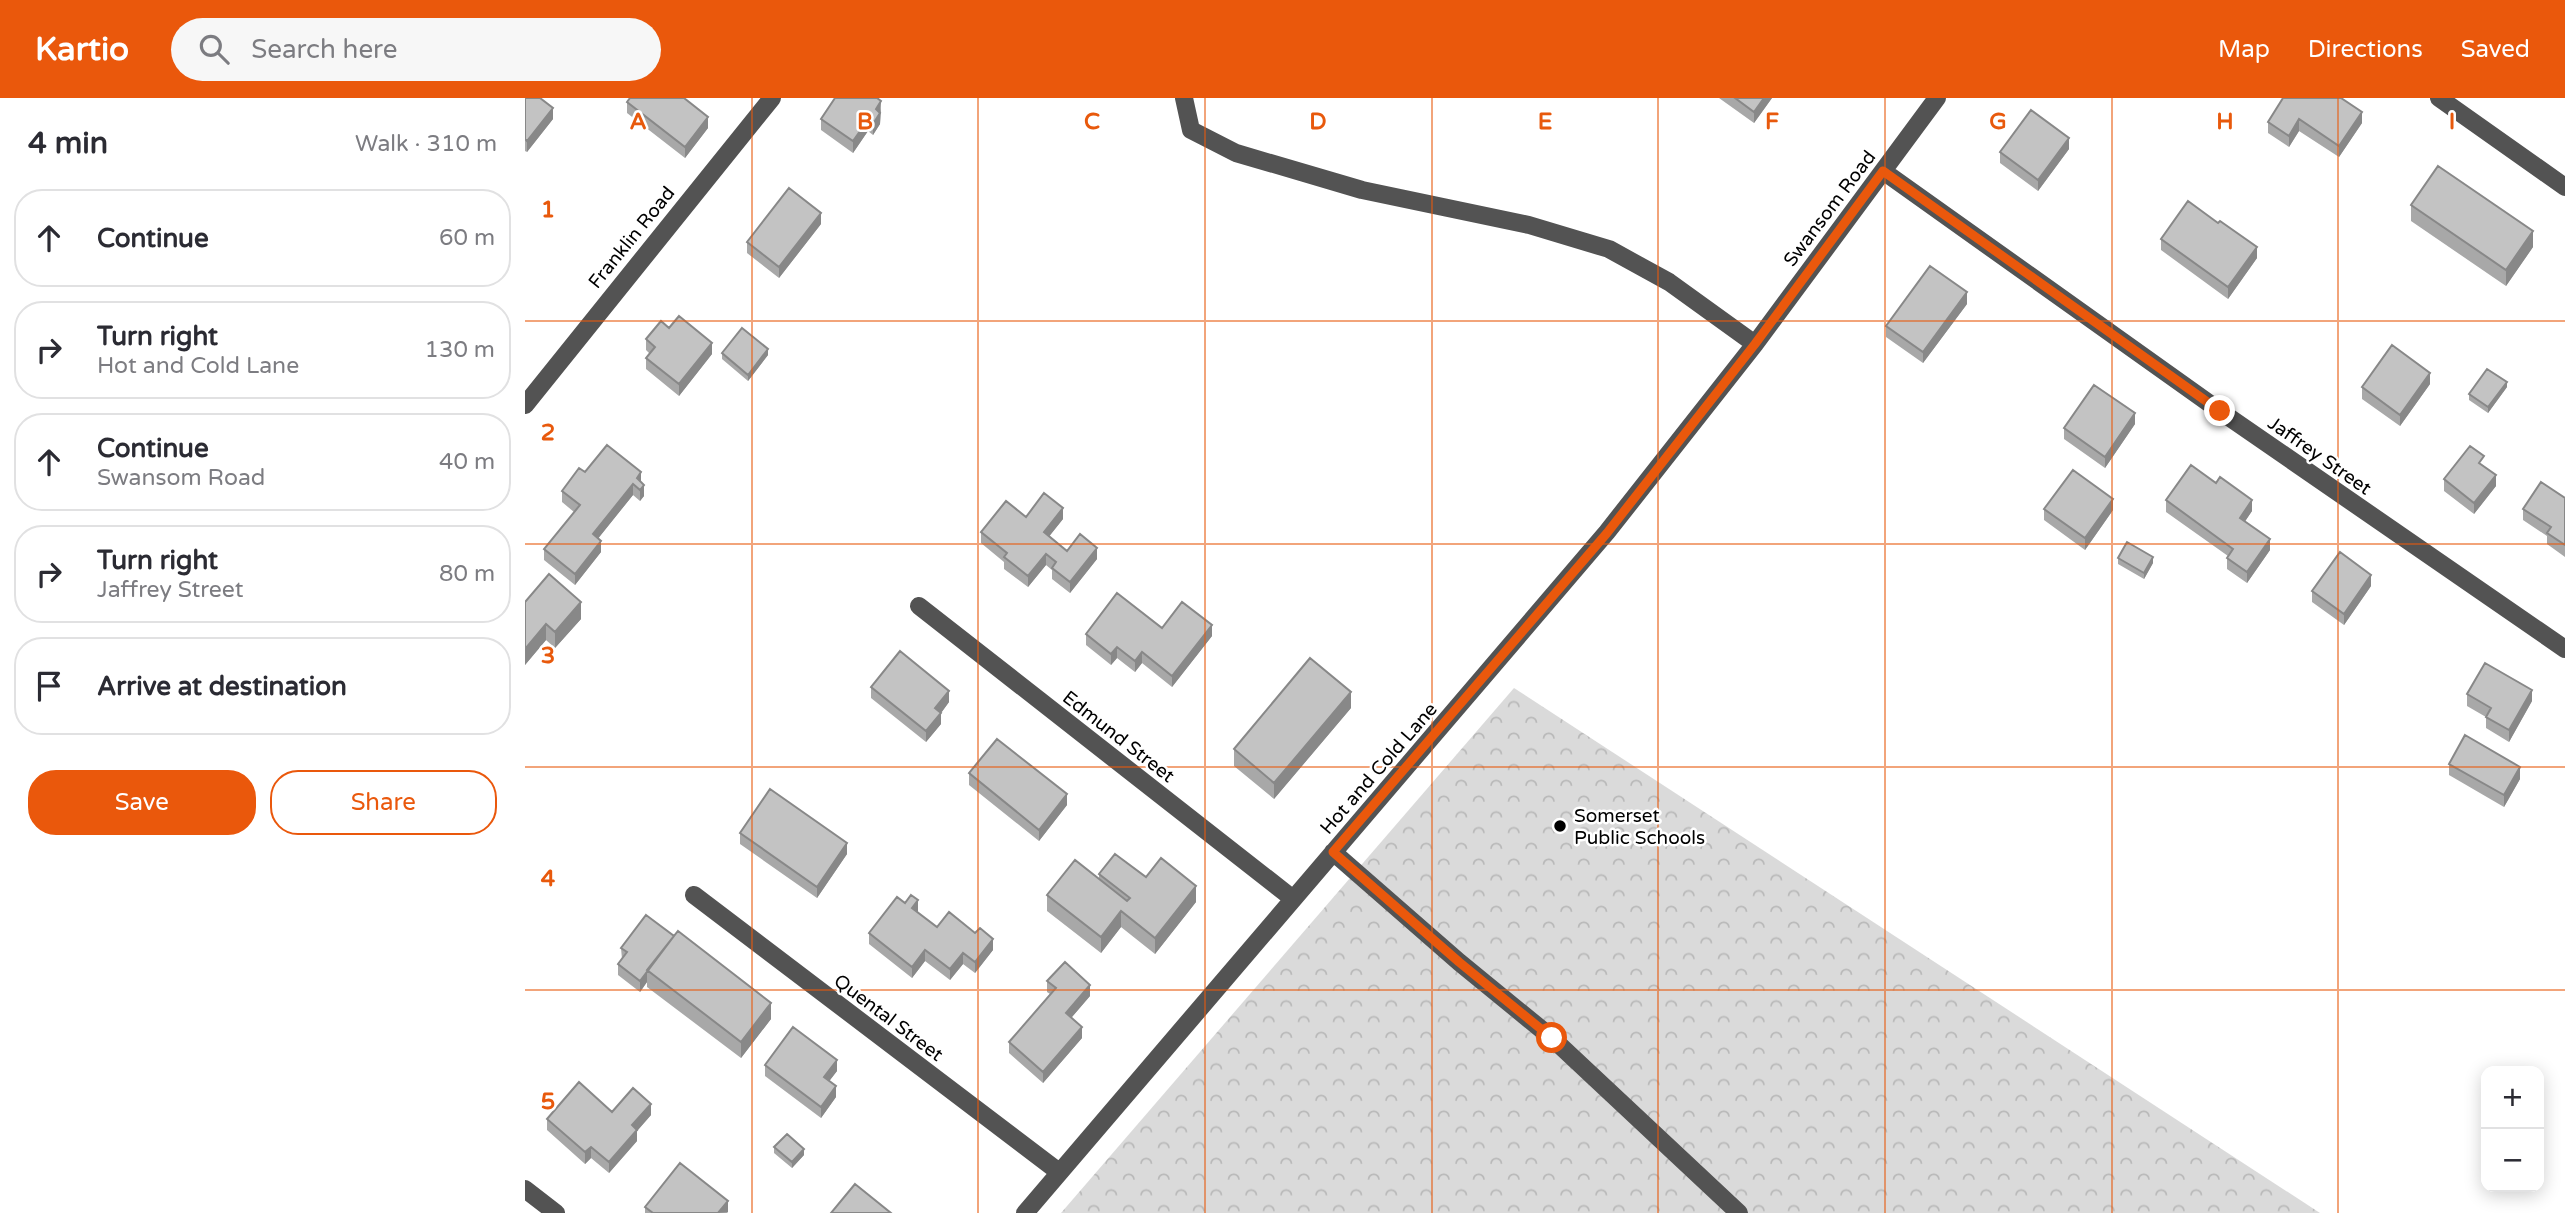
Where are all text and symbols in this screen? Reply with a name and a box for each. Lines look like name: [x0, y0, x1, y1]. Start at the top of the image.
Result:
search box: [171, 18, 661, 81]
text: Kartio: [35, 30, 129, 69]
icon: search: [195, 30, 233, 68]
text: Search here: [251, 34, 397, 65]
text: Map: [2218, 35, 2270, 64]
text: Directions: [2308, 35, 2423, 64]
text: Saved: [2461, 35, 2530, 64]
text: A: [629, 108, 647, 136]
text: B: [857, 108, 873, 136]
text: C: [1084, 108, 1100, 136]
text: D: [1309, 108, 1327, 136]
text: E: [1538, 108, 1552, 136]
text: F: [1765, 108, 1779, 136]
text: G: [1989, 108, 2007, 136]
text: H: [2216, 108, 2234, 136]
text: I: [2449, 108, 2455, 136]
text: 4 min: [28, 125, 108, 162]
text: Walk · 310 m: [355, 130, 497, 158]
street label: Swansom Road: [1779, 146, 1880, 271]
street label: Franklin Road: [584, 182, 680, 293]
text: 1: [541, 196, 555, 224]
icon: ahead: [30, 219, 68, 257]
text: Continue: [97, 223, 209, 254]
text: 60 m: [439, 224, 495, 252]
text: Turn right: [97, 321, 218, 352]
icon: right: [30, 331, 68, 369]
text: 130 m: [425, 336, 495, 364]
text: Hot and Cold Lane: [97, 352, 299, 380]
route end: [2204, 395, 2235, 426]
street label: Jaffrey Street: [2264, 412, 2375, 500]
text: 2: [541, 419, 555, 447]
text: Continue: [97, 433, 209, 464]
icon: ahead: [30, 443, 68, 481]
text: 40 m: [439, 448, 495, 476]
text: Swansom Road: [97, 464, 265, 492]
text: Turn right: [97, 545, 218, 576]
icon: right: [30, 555, 68, 593]
text: 80 m: [439, 560, 495, 588]
text: Jaffrey Street: [97, 576, 244, 604]
text: 3: [541, 642, 555, 670]
icon: arrive: [30, 667, 68, 705]
text: Arrive at destination: [97, 671, 347, 702]
street label: Edmund Street: [1058, 686, 1179, 787]
street label: Hot and Cold Lane: [1316, 698, 1442, 839]
button: Save: [28, 770, 256, 835]
button: Share: [270, 770, 497, 835]
place label: Somerset Public Schools: [1574, 805, 1705, 849]
marker: Somerset Public Schools: [1552, 818, 1568, 834]
text: 4: [541, 865, 556, 893]
street label: Quental Street: [830, 970, 947, 1066]
route start: [1536, 1022, 1567, 1053]
map controls: [2481, 1066, 2544, 1192]
button: +: [2481, 1066, 2544, 1129]
text: 5: [541, 1088, 555, 1116]
button: −: [2481, 1129, 2544, 1192]

